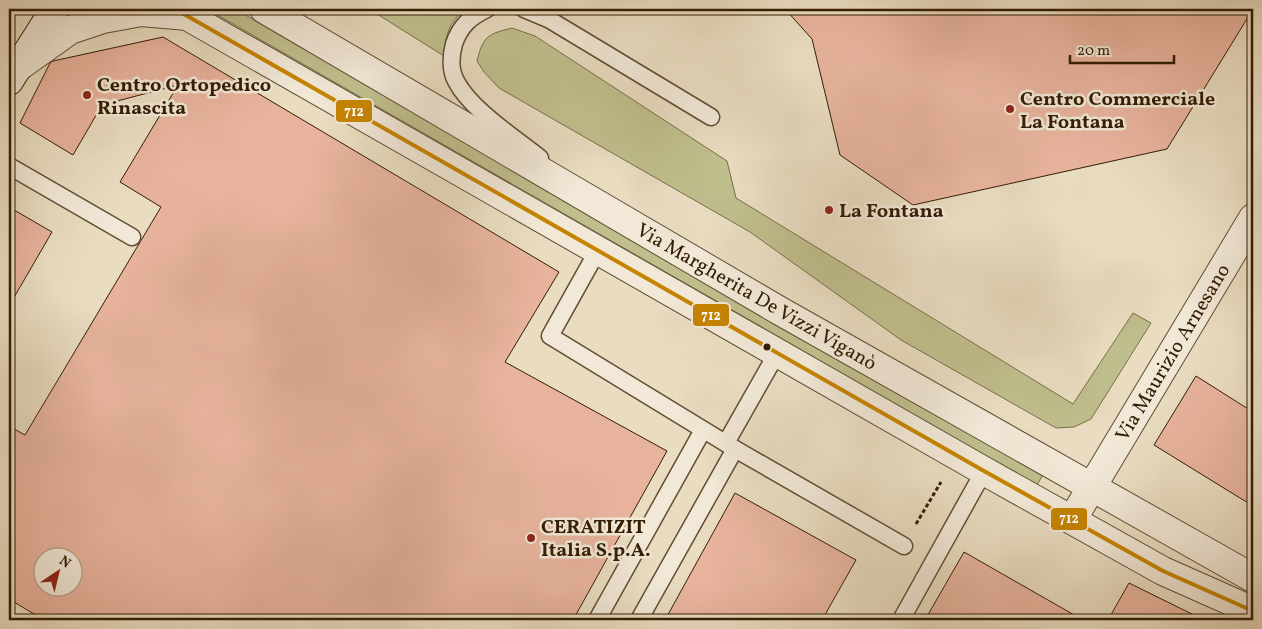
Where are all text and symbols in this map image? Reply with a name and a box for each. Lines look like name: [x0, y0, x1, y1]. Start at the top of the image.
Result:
scale bar: [1070, 32, 1173, 64]
text: 20 m: [1077, 41, 1110, 62]
place label: Centro Ortopedico Rinascita: [97, 72, 271, 123]
place label: Centro Commerciale La Fontana: [1020, 86, 1215, 137]
marker: Centro Ortopedico Rinascita: [81, 89, 93, 101]
line badge: 712: [335, 99, 373, 123]
text: 712: [344, 103, 364, 122]
marker: Centro Commerciale La Fontana: [1004, 103, 1016, 115]
place label: La Fontana: [839, 198, 944, 226]
marker: La Fontana: [823, 204, 835, 216]
street label: Via Margherita De Vizzi Viganò: [630, 217, 882, 378]
street label: Via Maurizio Arnesano: [1110, 259, 1238, 447]
line badge: 712: [692, 303, 730, 327]
text: 712: [701, 307, 721, 326]
unlabelled marker: [762, 342, 772, 352]
line badge: 712: [1050, 507, 1088, 531]
text: 712: [1059, 510, 1079, 529]
place label: CERATIZIT Italia S.p.A.: [541, 514, 651, 565]
marker: CERATIZIT Italia S.p.A.: [525, 532, 537, 544]
north arrow: [32, 546, 82, 596]
text: N: [55, 552, 74, 573]

